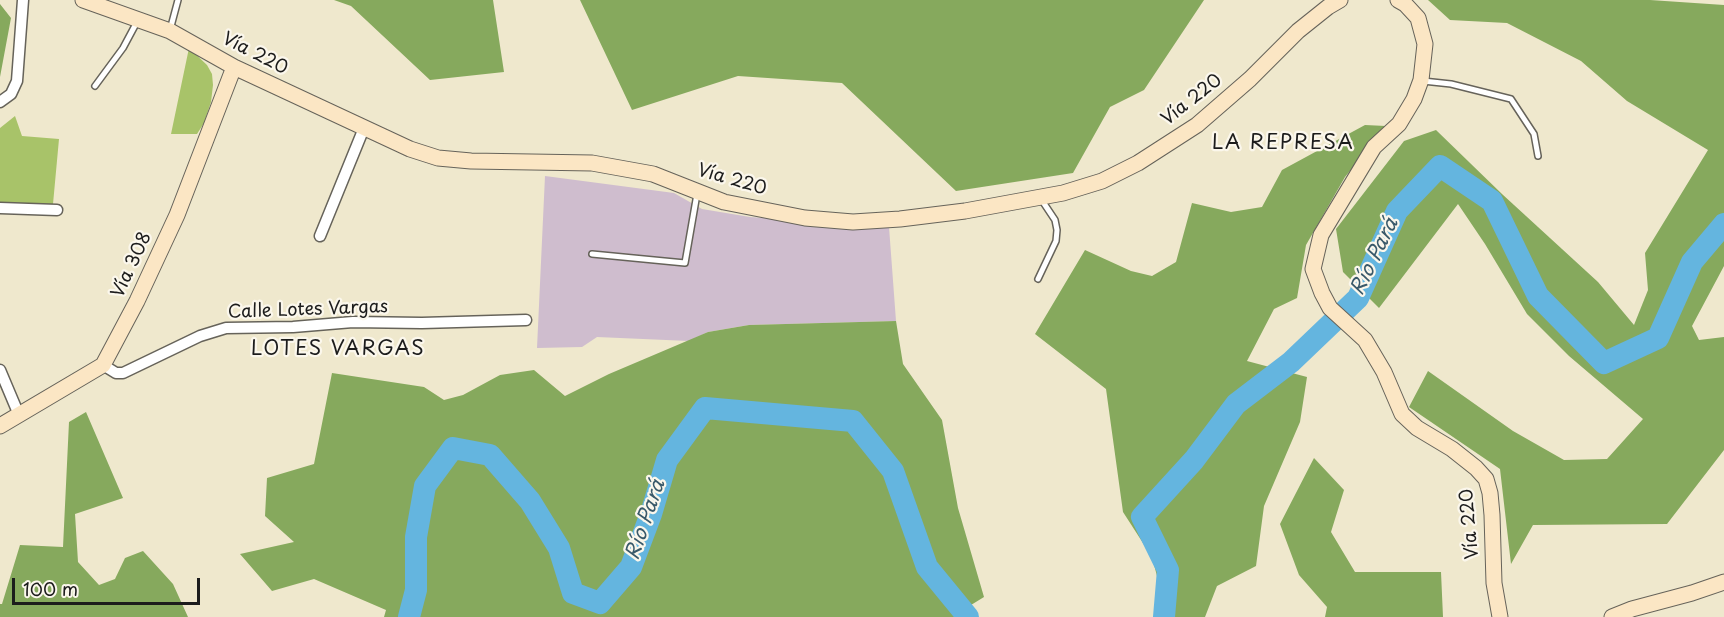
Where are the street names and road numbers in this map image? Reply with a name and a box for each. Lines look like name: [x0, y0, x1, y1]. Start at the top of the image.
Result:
street label: Vía 220: [219, 28, 291, 80]
street label: Vía 220: [1157, 70, 1227, 130]
street label: Vía 220: [695, 160, 769, 200]
street label: Vía 308: [107, 229, 157, 301]
street label: Calle Lotes Vargas: [227, 296, 389, 324]
street label: Vía 220: [1456, 488, 1484, 560]

